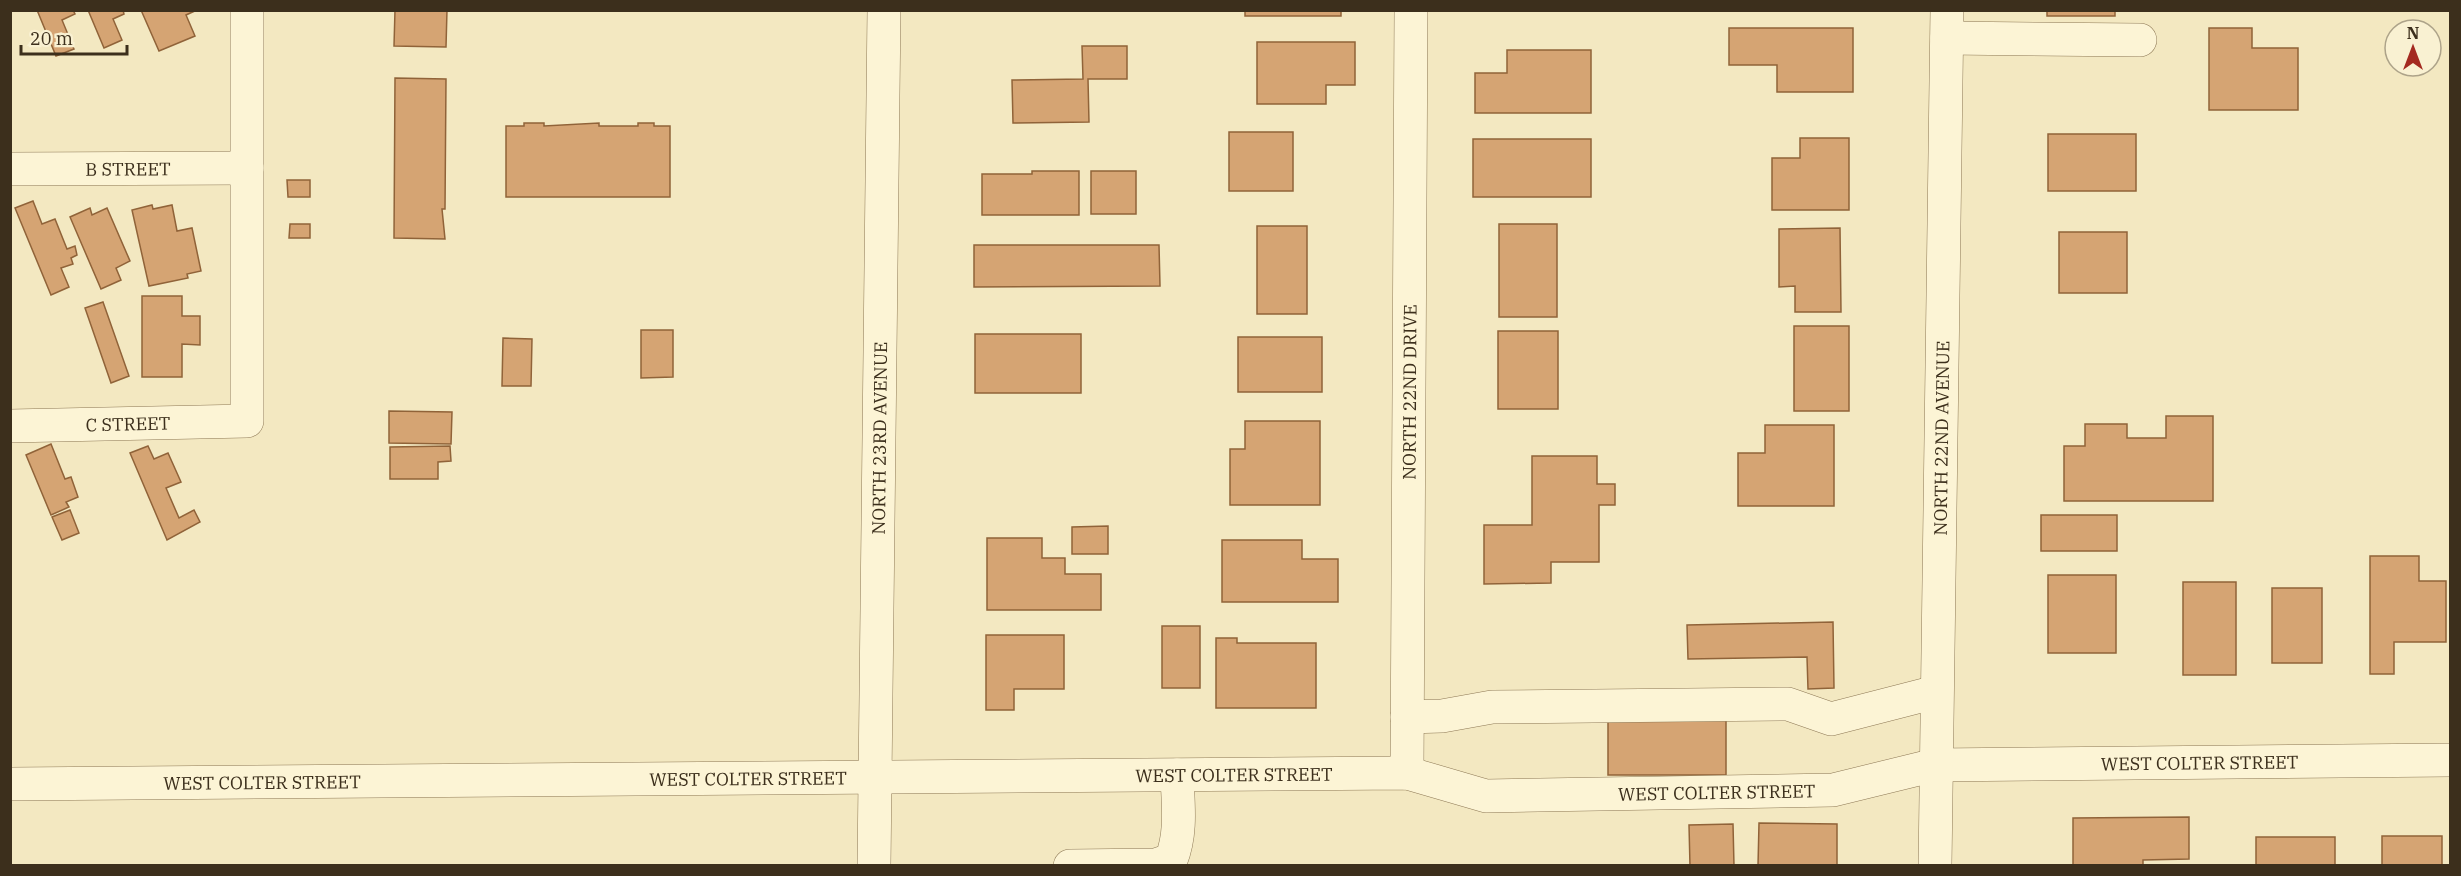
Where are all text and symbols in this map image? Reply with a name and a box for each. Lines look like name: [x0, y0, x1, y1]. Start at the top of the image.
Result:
scale bar: [21, 18, 128, 56]
north arrow: [2383, 18, 2443, 78]
text: N: [2407, 23, 2419, 43]
text: 20 m: [30, 27, 73, 50]
street label: B STREET: [85, 157, 171, 180]
street label: NORTH 22ND DRIVE: [1397, 304, 1421, 480]
street label: NORTH 22ND AVENUE: [1928, 340, 1954, 536]
street label: NORTH 23RD AVENUE: [866, 341, 892, 535]
street label: C STREET: [85, 411, 171, 436]
street label: WEST COLTER STREET: [2101, 750, 2299, 775]
street label: WEST COLTER STREET: [1135, 762, 1333, 787]
street label: WEST COLTER STREET: [649, 766, 847, 790]
street label: WEST COLTER STREET: [163, 770, 361, 794]
street label: WEST COLTER STREET: [1618, 779, 1816, 805]

